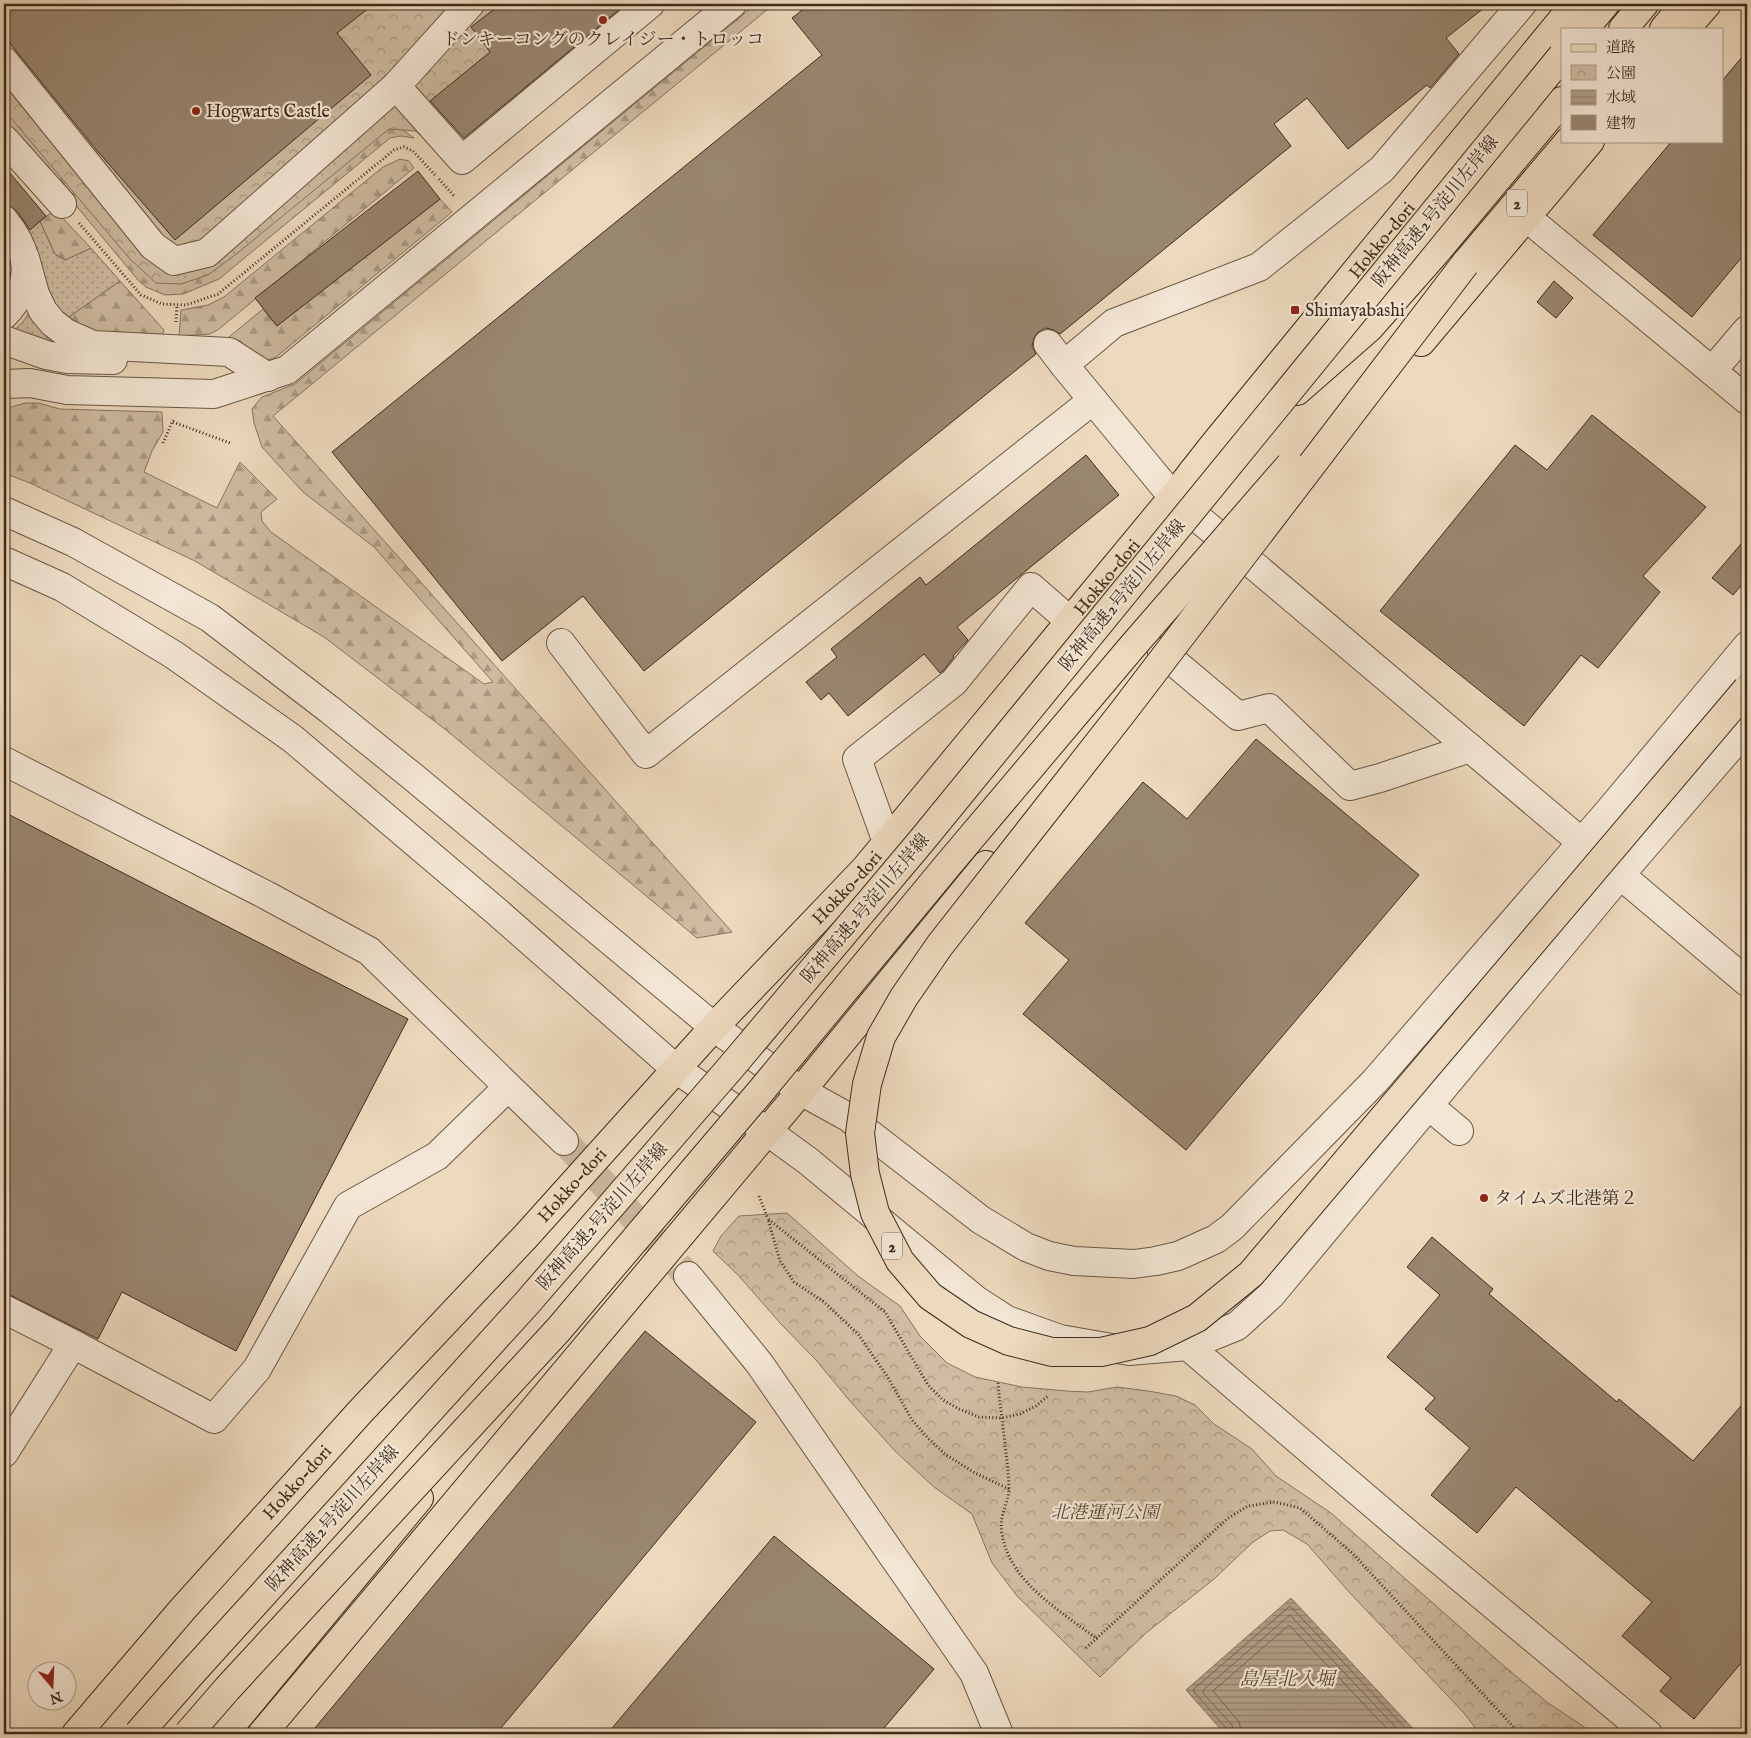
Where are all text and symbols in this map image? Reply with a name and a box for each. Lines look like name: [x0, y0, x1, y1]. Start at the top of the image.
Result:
marker: ドンキーコングのクレイジー・トロッコ: [597, 14, 609, 26]
legend: [1561, 28, 1724, 142]
place label: ドンキーコングのクレイジー・トロッコ: [442, 29, 764, 52]
text: 道路: [1606, 38, 1636, 57]
text: 公園: [1606, 64, 1636, 83]
text: 水域: [1606, 88, 1636, 107]
place label: Hogwarts Castle: [206, 101, 330, 124]
marker: Hogwarts Castle: [190, 105, 202, 117]
text: 建物: [1606, 114, 1636, 133]
street label: 阪神高速2号淀川左岸線: [1368, 131, 1504, 292]
road number: 2: [1507, 190, 1527, 217]
street label: Hokko-dori: [1345, 198, 1421, 284]
place label: Shimayabashi: [1305, 300, 1405, 323]
marker: Shimayabashi: [1289, 304, 1301, 316]
street label: 阪神高速2号淀川左岸線: [1055, 515, 1191, 676]
street label: Hokko-dori: [1069, 535, 1146, 621]
street label: 阪神高速2号淀川左岸線: [797, 829, 936, 989]
street label: Hokko-dori: [808, 847, 888, 930]
street label: 阪神高速2号淀川左岸線: [533, 1138, 674, 1296]
street label: Hokko-dori: [533, 1144, 613, 1228]
place label: タイムズ北港第２: [1494, 1188, 1638, 1211]
marker: タイムズ北港第２: [1478, 1192, 1490, 1204]
road number: 2: [882, 1232, 902, 1260]
street label: Hokko-dori: [258, 1441, 338, 1525]
street label: 阪神高速2号淀川左岸線: [262, 1441, 405, 1597]
park label: 北港運河公園: [1051, 1502, 1162, 1525]
north arrow: [28, 1660, 78, 1710]
water label: 島屋北入堀: [1239, 1668, 1337, 1692]
text: N: [47, 1687, 66, 1708]

